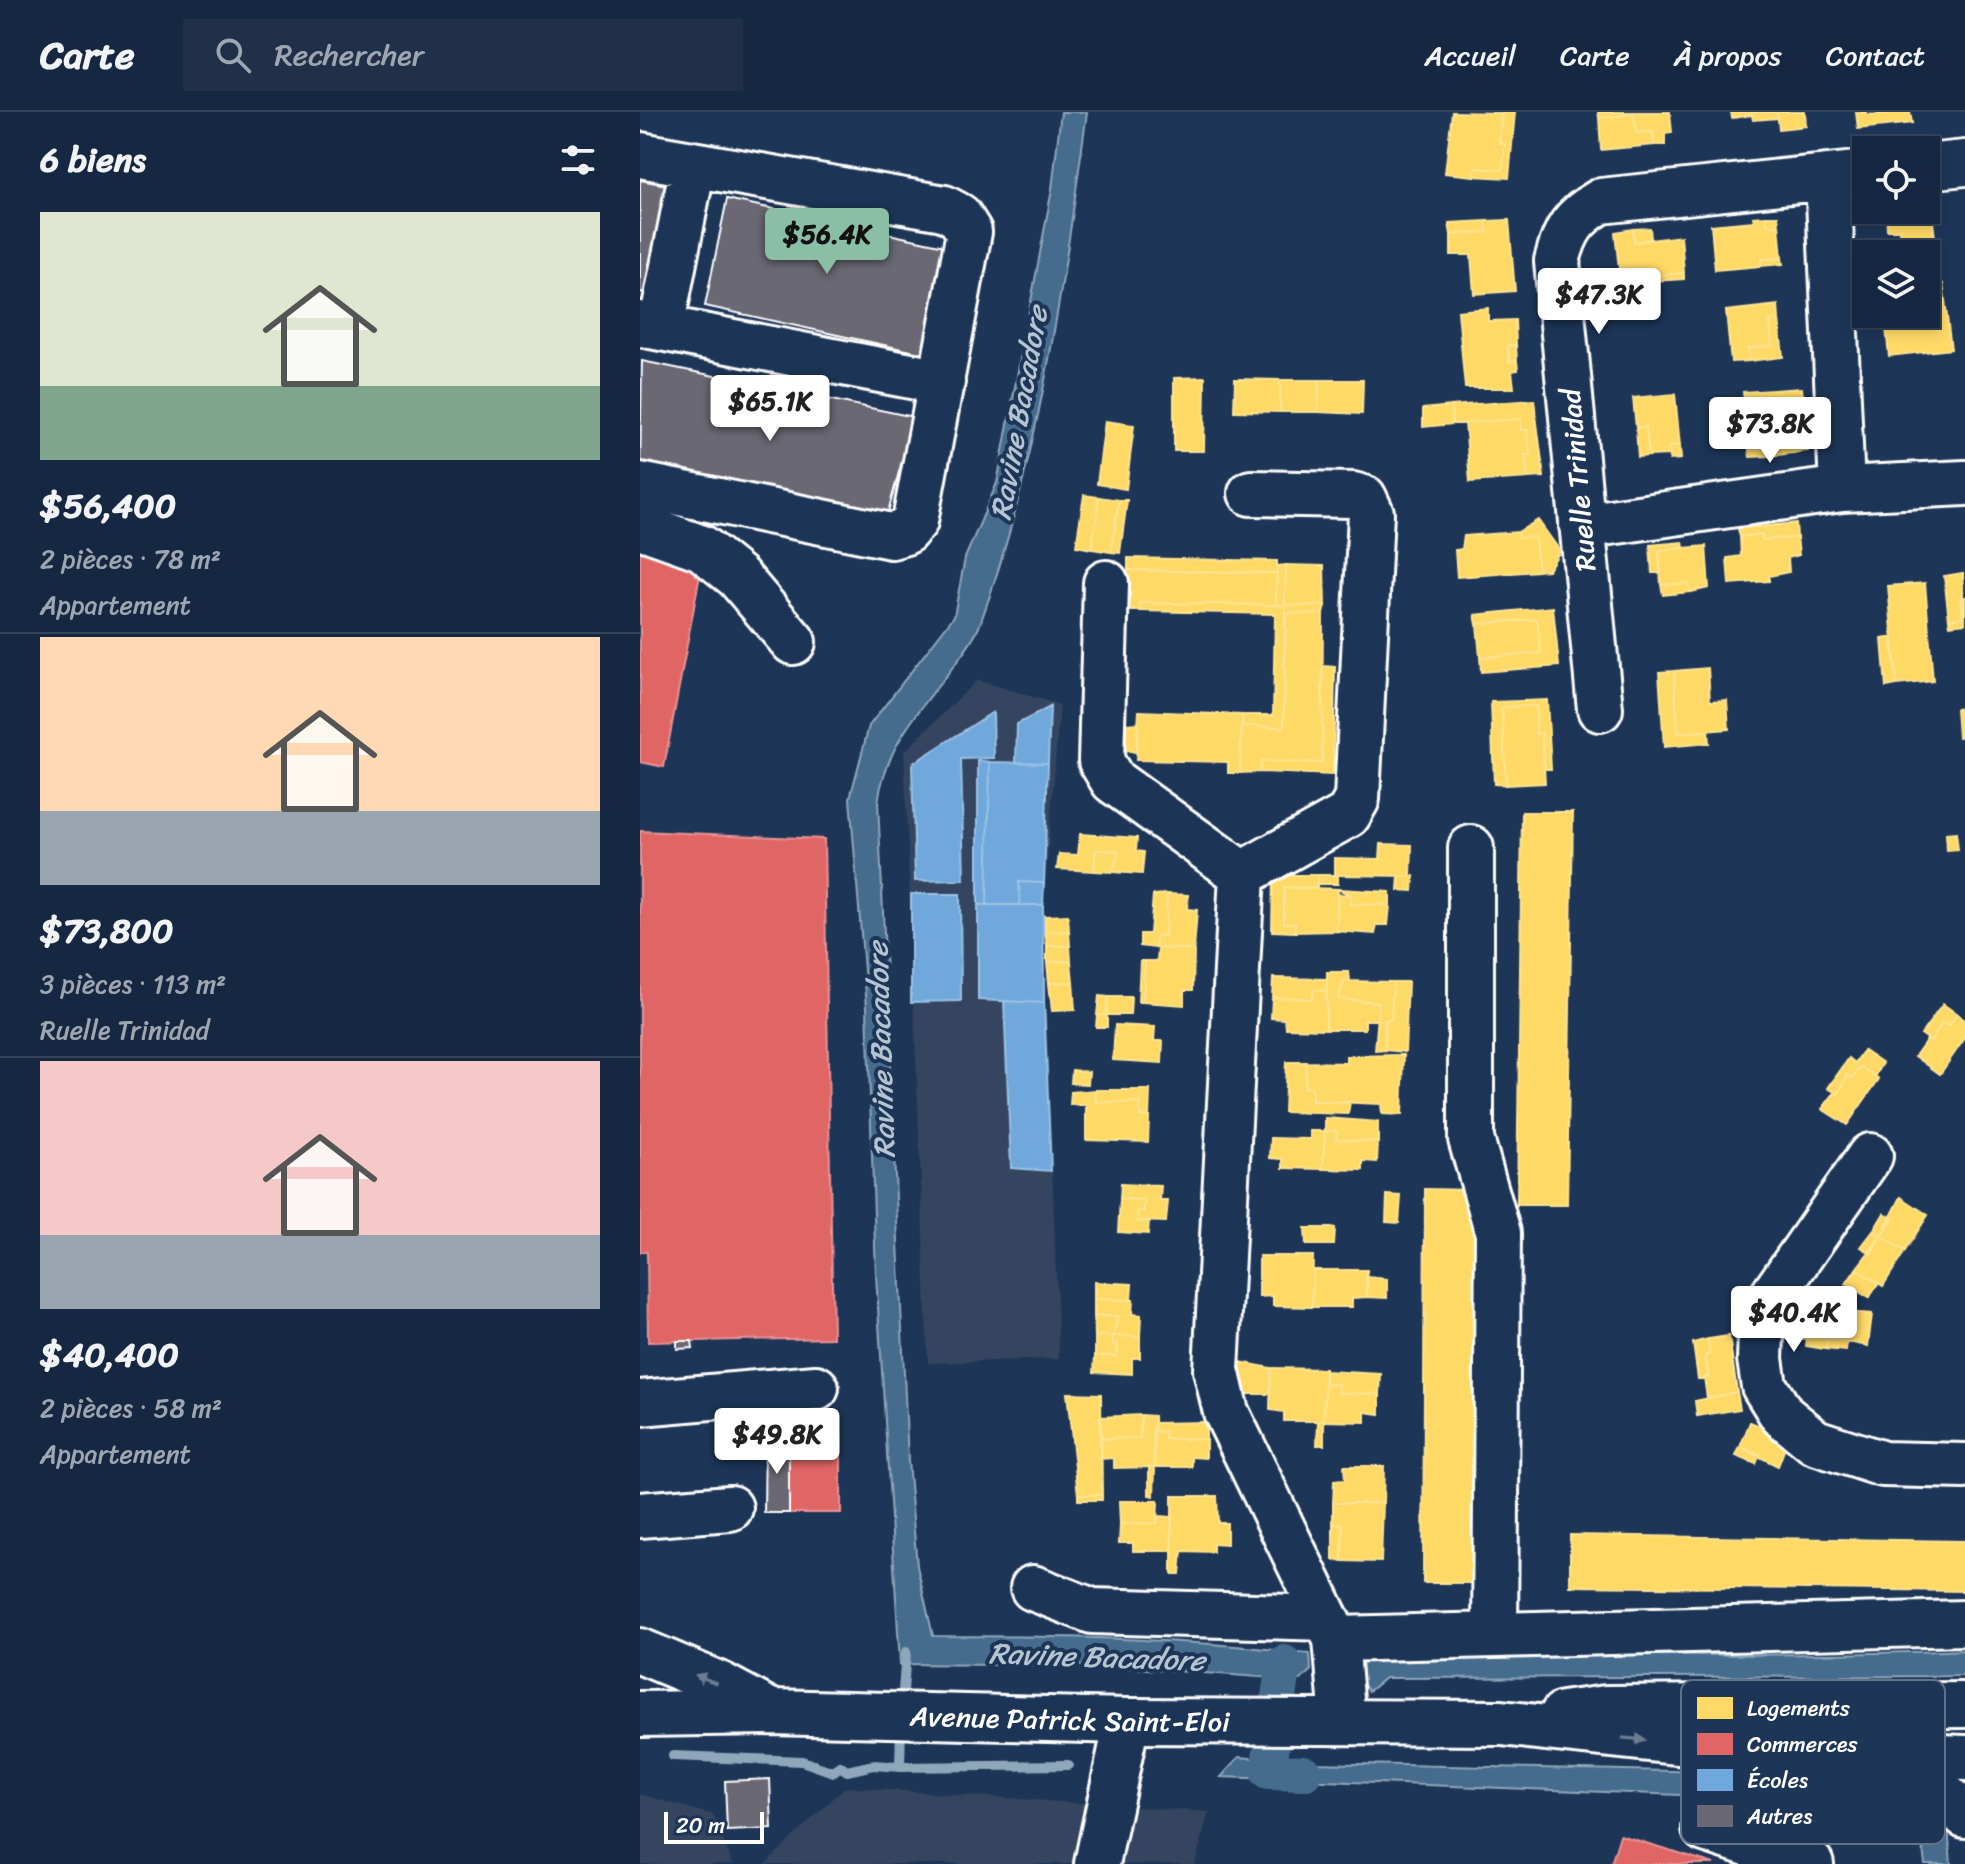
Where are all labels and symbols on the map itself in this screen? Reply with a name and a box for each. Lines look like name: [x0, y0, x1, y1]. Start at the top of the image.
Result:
pin: $56.4K: [762, 208, 892, 276]
pin: $47.3K: [1534, 268, 1664, 336]
water label: Ravine Bacadore: [974, 299, 1065, 524]
pin: $65.1K: [705, 375, 835, 443]
street label: Ruelle Trinidad: [1545, 385, 1610, 573]
pin: $73.8K: [1705, 397, 1835, 465]
water label: Ravine Bacadore: [850, 938, 912, 1159]
pin: $40.4K: [1729, 1286, 1859, 1354]
pin: $49.8K: [712, 1408, 842, 1476]
water label: Ravine Bacadore: [988, 1626, 1209, 1688]
one-way arrow: [694, 1672, 718, 1685]
legend: [1681, 1680, 1945, 1844]
text: Logements: [1747, 1689, 1851, 1728]
street label: Avenue Patrick Saint-Eloi: [908, 1691, 1231, 1746]
text: Commerces: [1747, 1725, 1859, 1764]
one-way arrow: [1622, 1733, 1647, 1746]
text: Écoles: [1747, 1761, 1808, 1800]
text: Autres: [1746, 1797, 1812, 1836]
scale bar: [664, 1808, 764, 1844]

